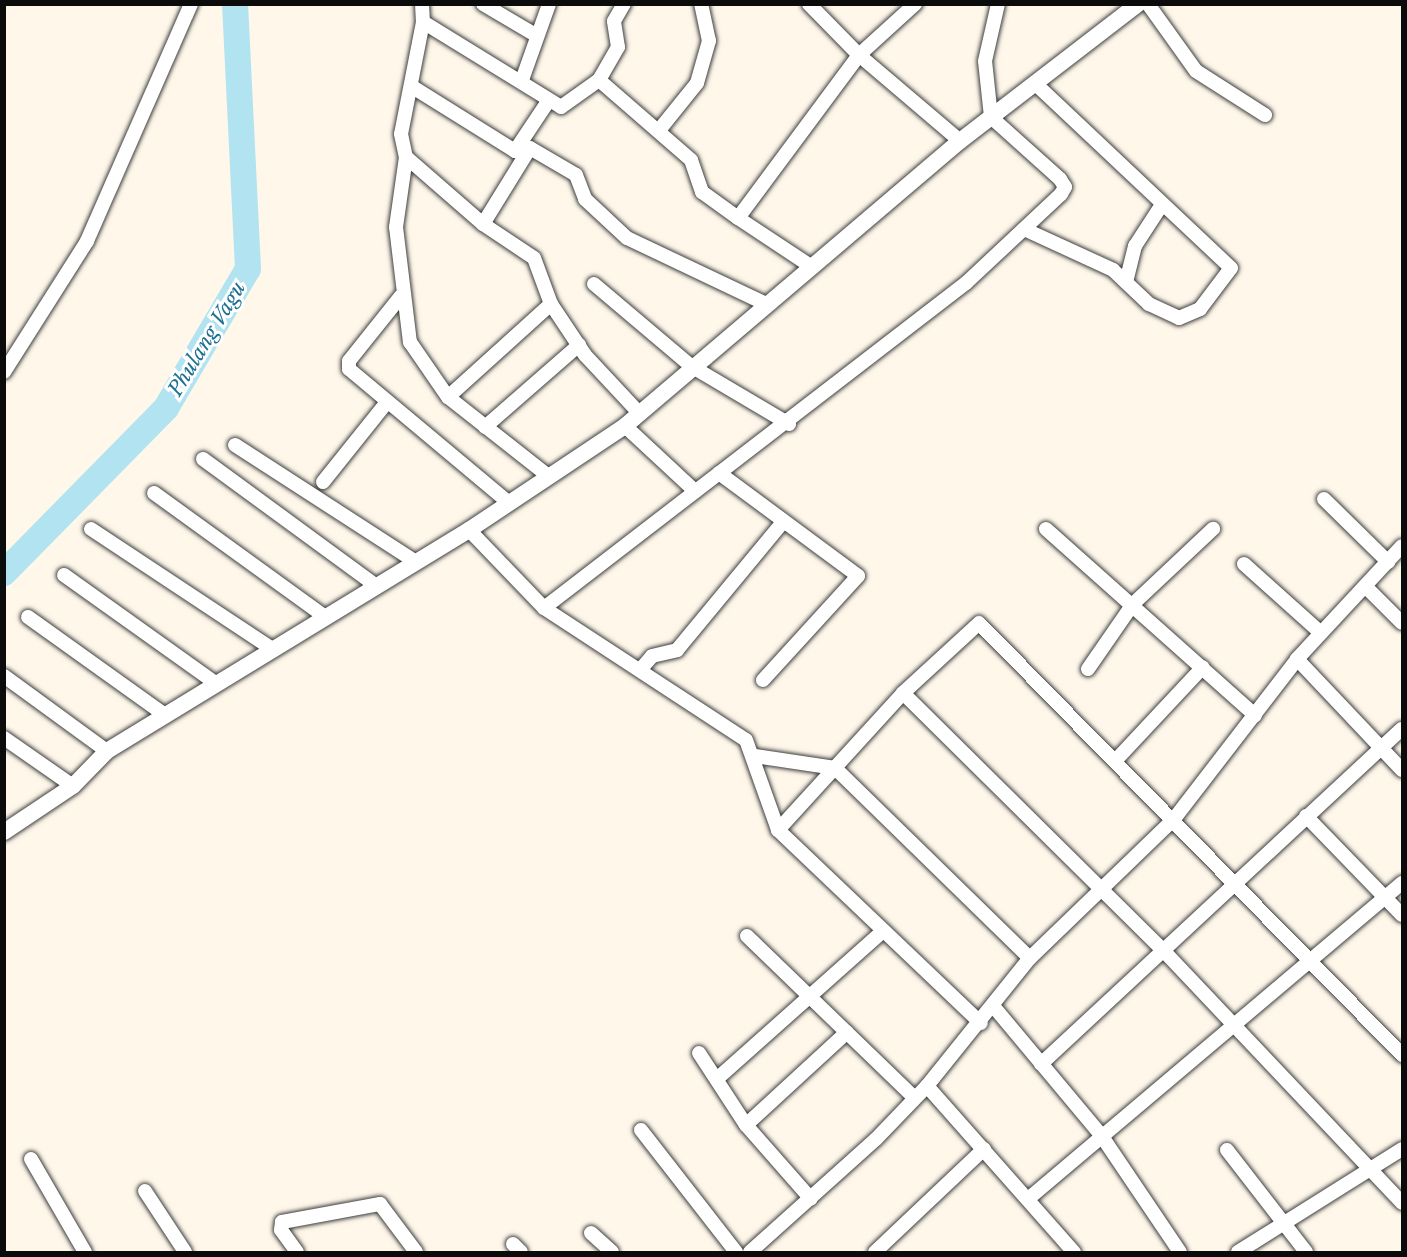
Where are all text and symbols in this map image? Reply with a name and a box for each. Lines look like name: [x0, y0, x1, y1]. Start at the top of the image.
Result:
water label: Phulang Vagu: [163, 277, 251, 401]

